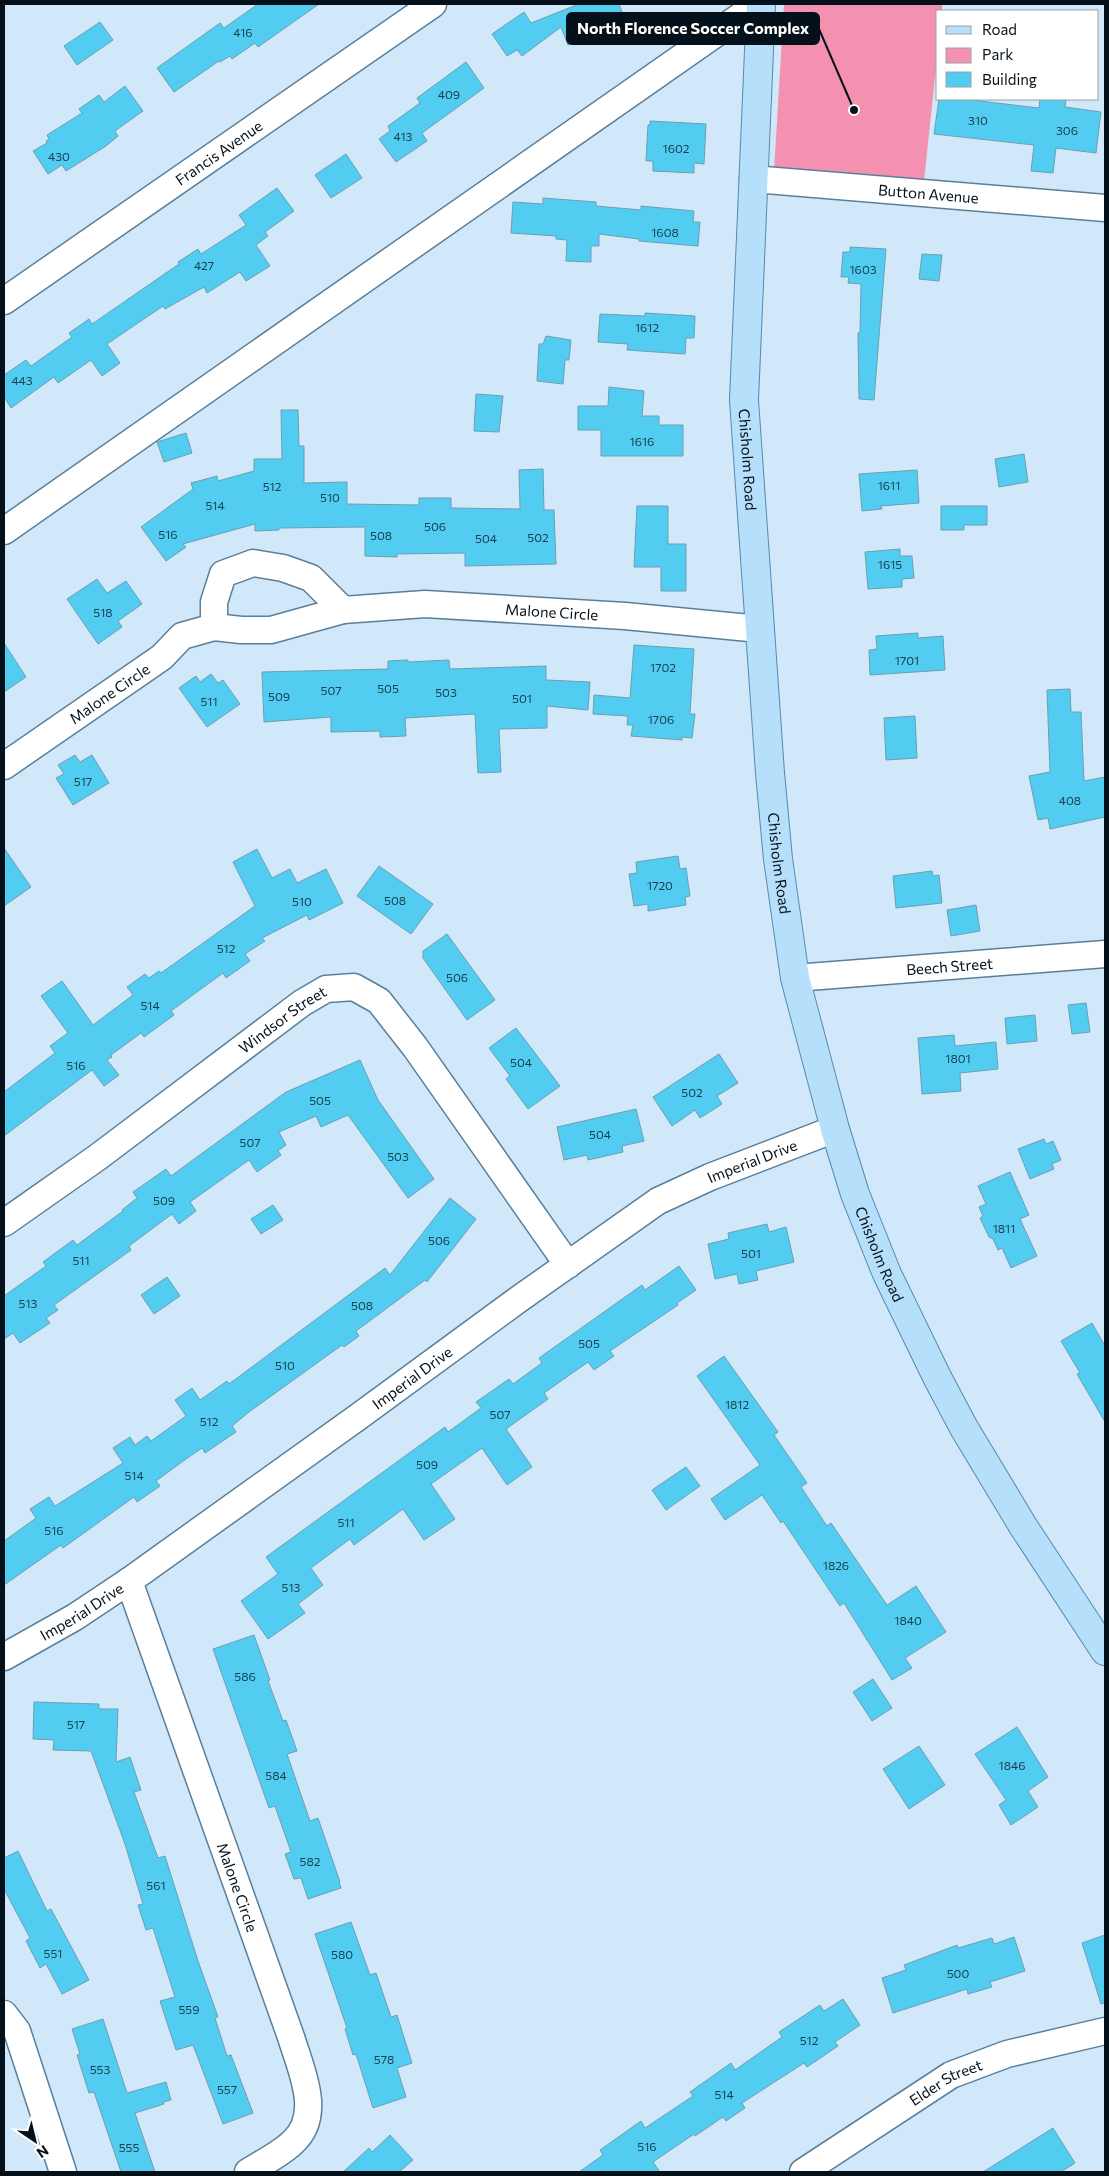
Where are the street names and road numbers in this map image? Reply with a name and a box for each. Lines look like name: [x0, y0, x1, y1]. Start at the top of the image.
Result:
street label: Francis Avenue: [172, 116, 266, 189]
street label: Button Avenue: [877, 180, 979, 207]
street label: Chisholm Road: [736, 408, 761, 511]
street label: Malone Circle: [505, 600, 599, 623]
street label: Malone Circle: [66, 659, 153, 727]
street label: Chisholm Road: [765, 812, 795, 915]
street label: Beech Street: [906, 954, 994, 978]
street label: Windsor Street: [235, 982, 329, 1057]
street label: Imperial Drive: [704, 1135, 800, 1186]
street label: Chisholm Road: [852, 1204, 908, 1305]
street label: Imperial Drive: [368, 1342, 456, 1413]
street label: Imperial Drive: [37, 1578, 127, 1644]
street label: Malone Circle: [214, 1840, 262, 1934]
street label: Elder Street: [906, 2055, 984, 2109]

